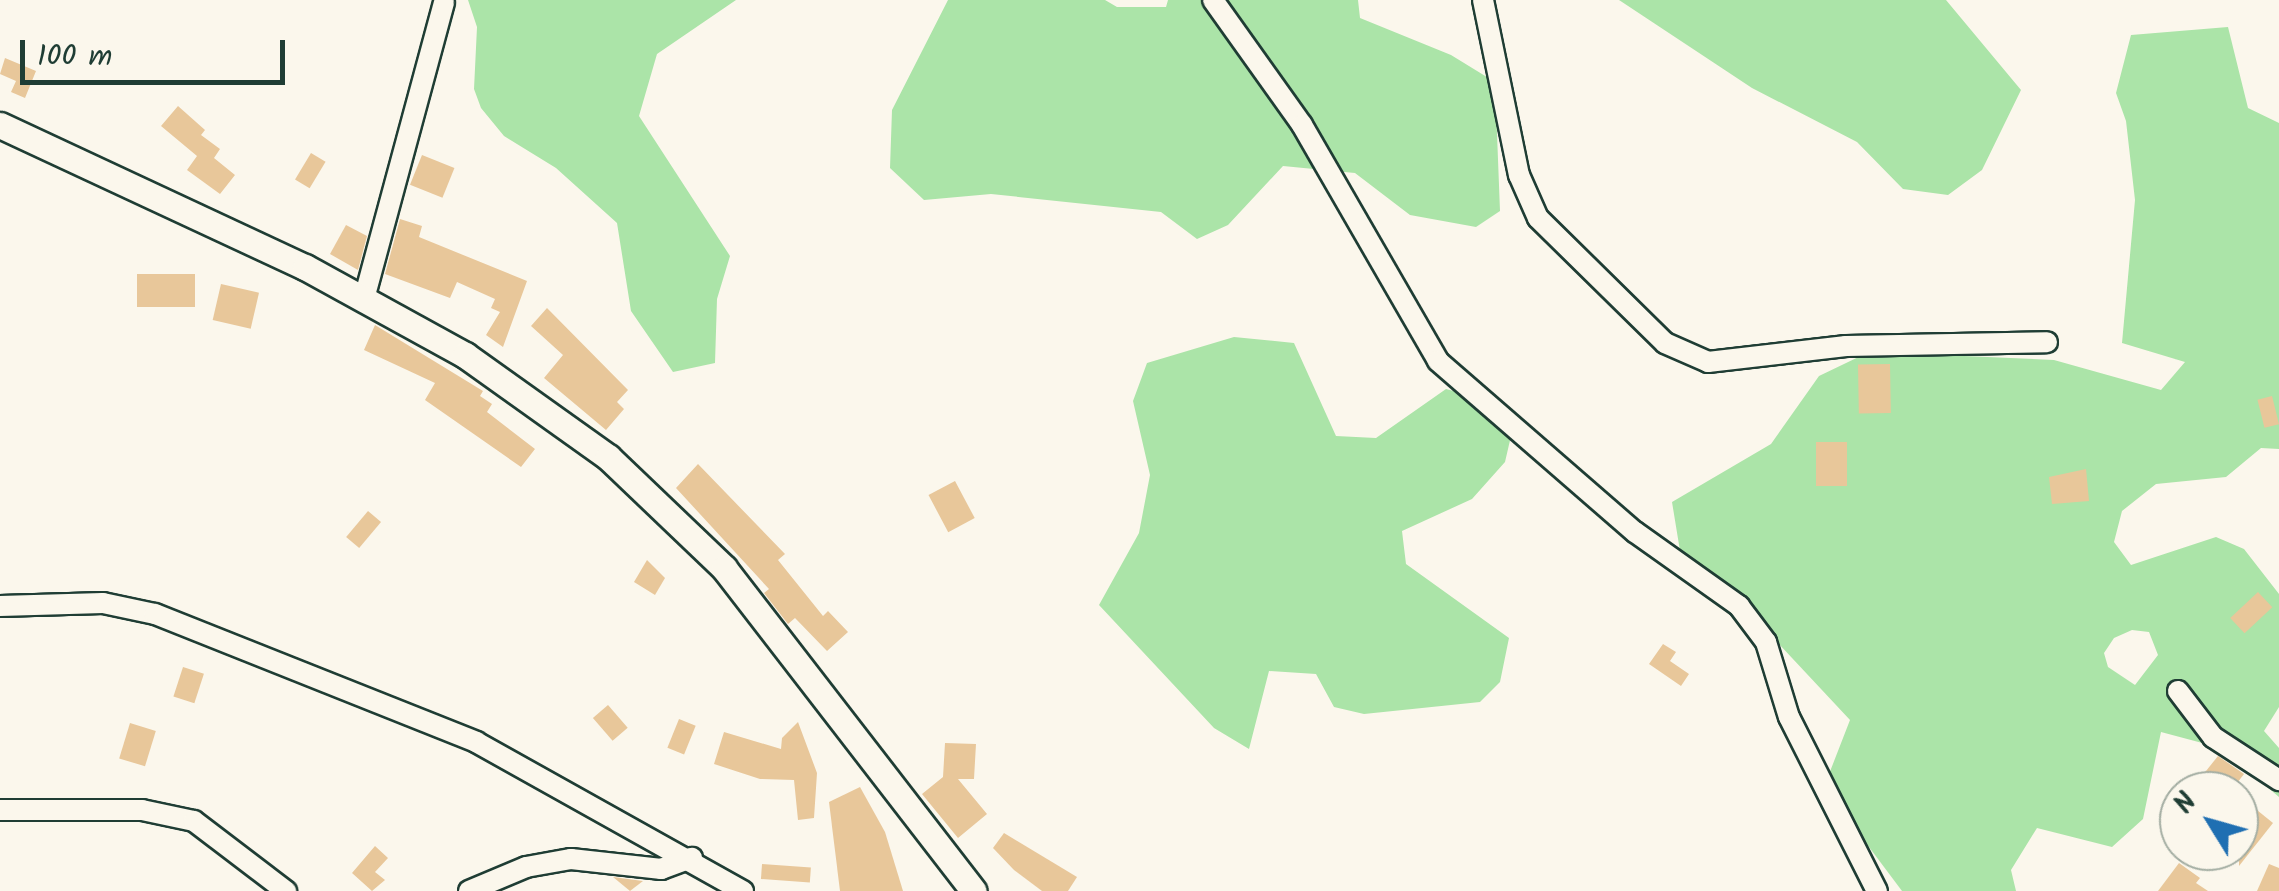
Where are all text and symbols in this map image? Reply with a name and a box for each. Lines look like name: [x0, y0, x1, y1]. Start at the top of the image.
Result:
scale bar: [25, 20, 290, 82]
text: 100 m: [37, 33, 112, 81]
north arrow: [2159, 771, 2259, 871]
text: N: [2163, 783, 2210, 824]

